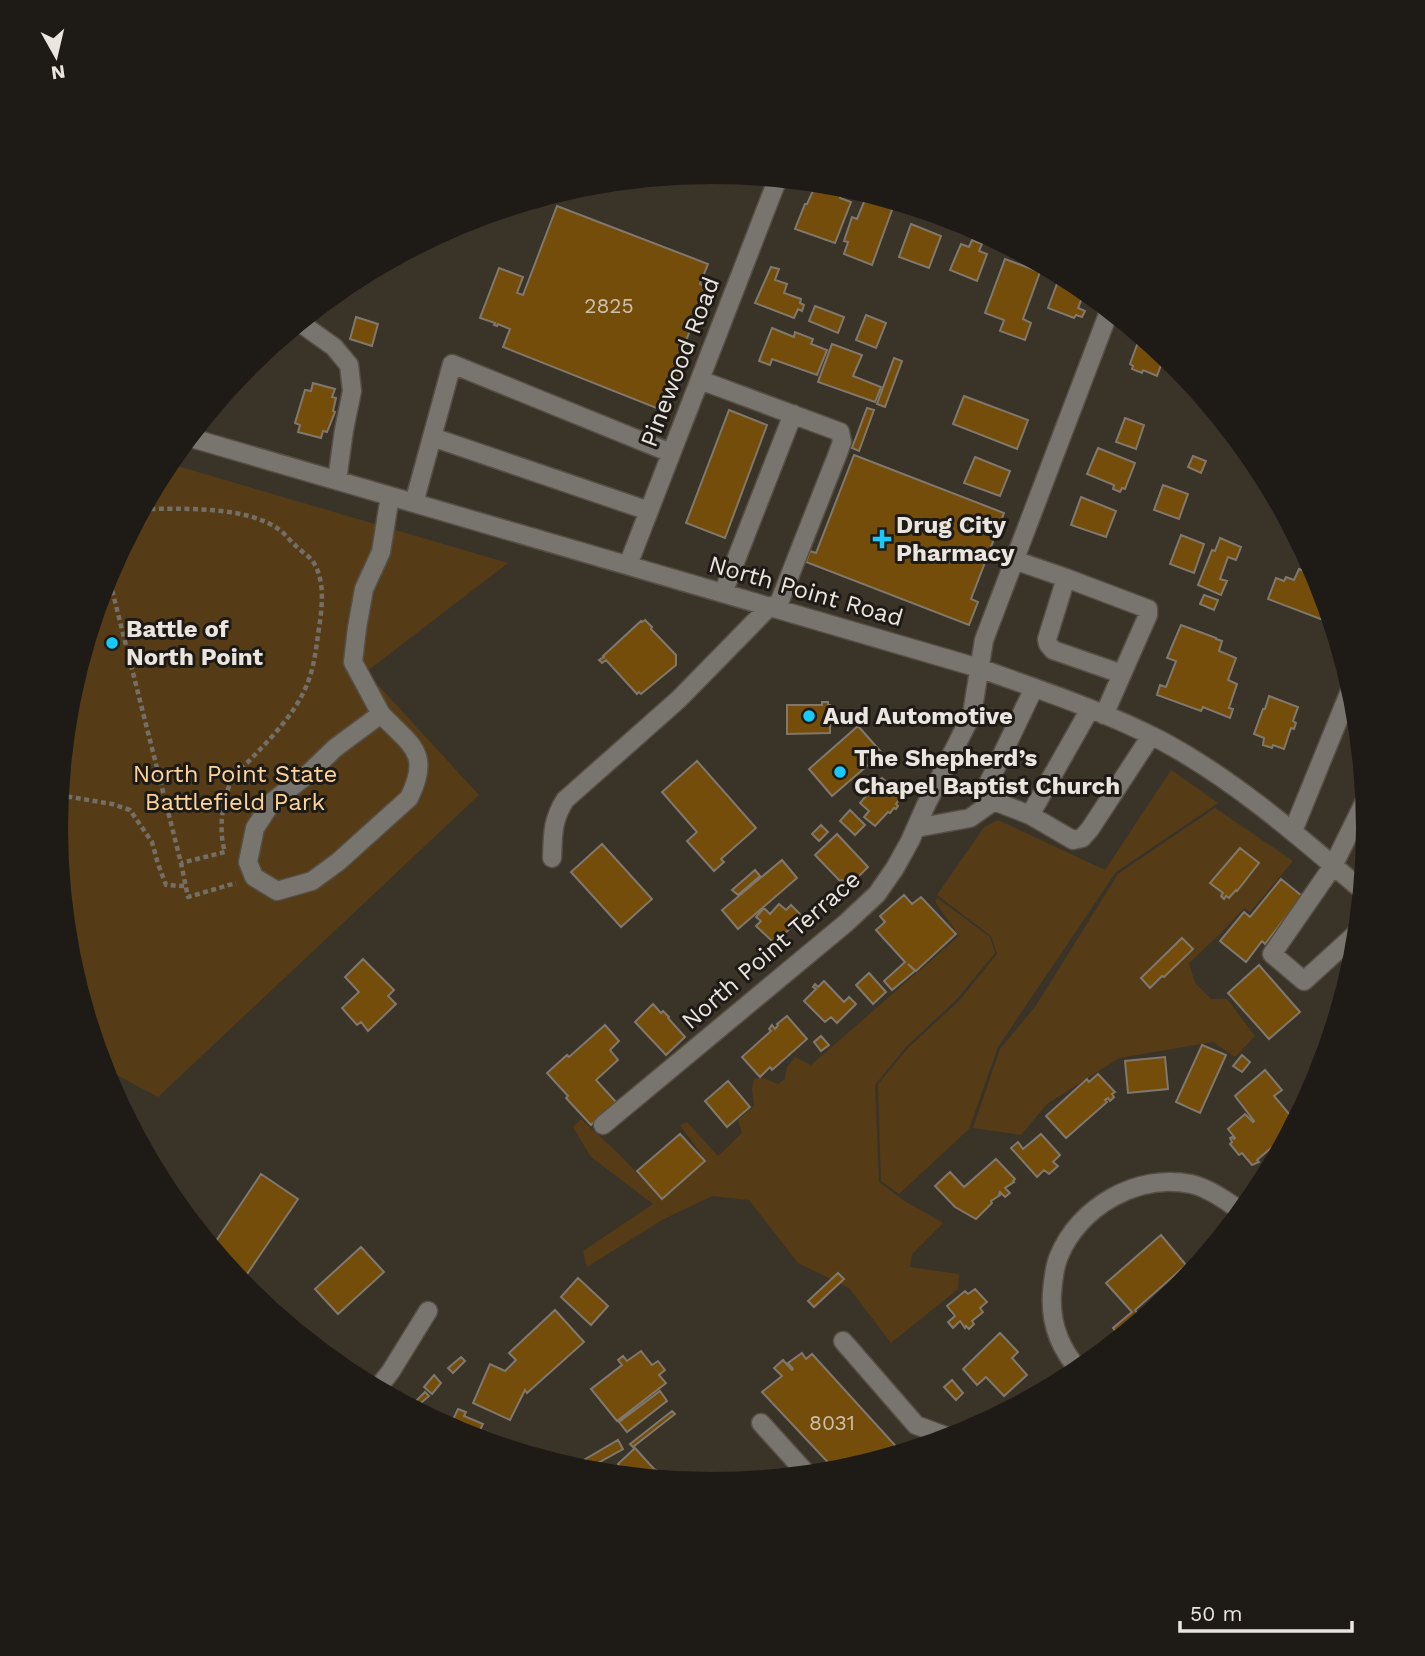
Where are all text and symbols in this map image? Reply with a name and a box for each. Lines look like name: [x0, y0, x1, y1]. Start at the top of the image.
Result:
north arrow: [21, 21, 91, 91]
text: N: [50, 60, 67, 85]
street label: Pinewood Road: [635, 273, 725, 451]
house number: 2825: [584, 293, 634, 318]
place label: Drug City Pharmacy: [896, 511, 1015, 567]
marker: Drug City Pharmacy: [874, 531, 890, 547]
street label: North Point Road: [706, 550, 906, 632]
place label: Battle of North Point: [126, 615, 263, 671]
marker: Battle of North Point: [104, 635, 120, 651]
place label: Aud Automotive: [823, 702, 1013, 730]
marker: Aud Automotive: [801, 708, 817, 724]
place label: The Shepherd’s Chapel Baptist Church: [854, 744, 1120, 800]
park label: North Point State Battlefield Park: [133, 760, 337, 816]
marker: The Shepherd’s Chapel Baptist Church: [832, 764, 848, 780]
street label: North Point Terrace: [676, 865, 866, 1035]
house number: 8031: [809, 1410, 855, 1435]
scale bar: [1180, 1590, 1352, 1634]
text: 50 m: [1190, 1601, 1242, 1626]

